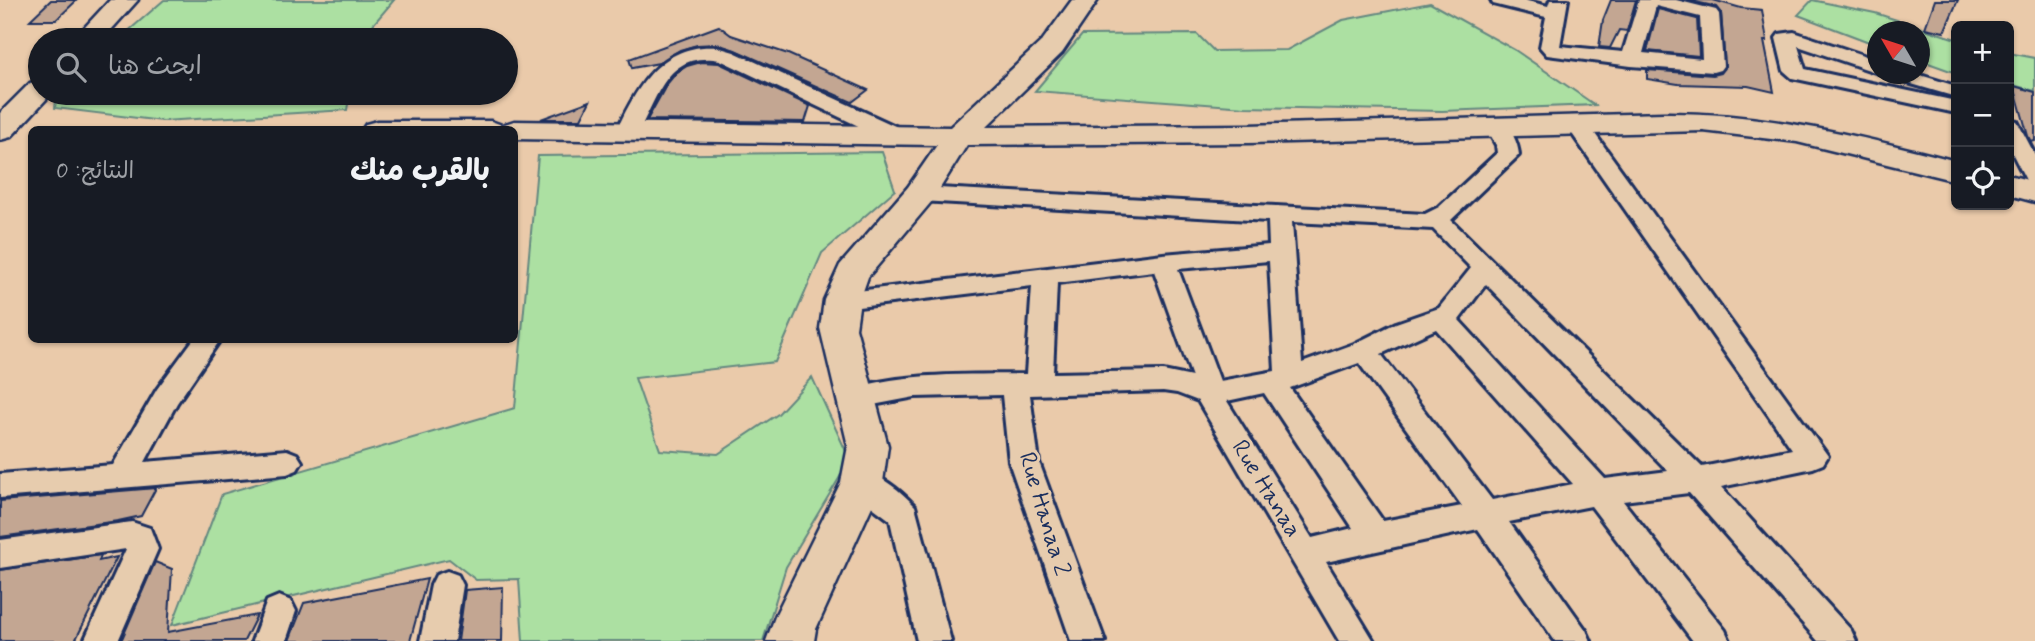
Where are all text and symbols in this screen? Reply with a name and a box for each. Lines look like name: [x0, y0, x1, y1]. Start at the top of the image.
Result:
north arrow: [1867, 21, 1930, 84]
map controls: [1951, 21, 2014, 210]
button: +: [1951, 21, 2014, 84]
search box: [28, 28, 518, 105]
icon: search: [52, 48, 90, 86]
text: ابحث هنا: [108, 50, 202, 84]
button: −: [1951, 84, 2014, 147]
button: locate: [1951, 147, 2014, 210]
text: بالقرب منك: [350, 152, 490, 191]
text: النتائج: 0: [56, 157, 134, 187]
street label: Rue Hanaa: [1224, 434, 1308, 544]
street label: Rue Hanaa 2: [1011, 448, 1078, 580]

